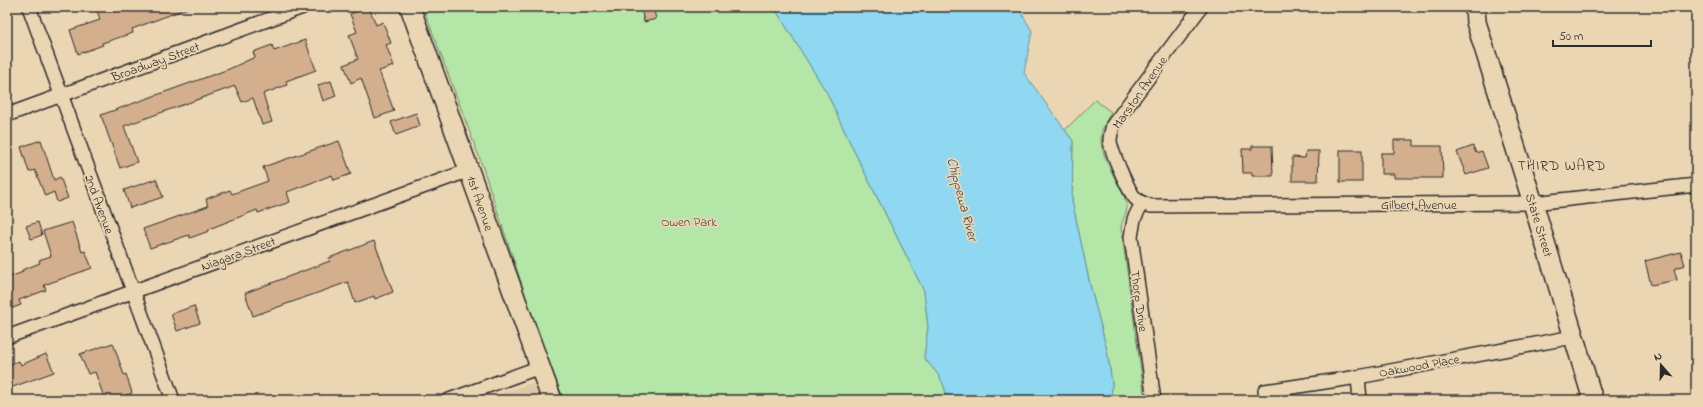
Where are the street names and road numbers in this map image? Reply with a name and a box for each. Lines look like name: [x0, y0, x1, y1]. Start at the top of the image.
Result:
street label: Broadway Street: [108, 37, 203, 88]
street label: Marston Avenue: [1108, 52, 1173, 133]
street label: 2nd Avenue: [79, 172, 118, 237]
street label: 1st Avenue: [461, 173, 498, 234]
street label: State Street: [1520, 191, 1557, 260]
street label: Gilbert Avenue: [1381, 196, 1457, 215]
street label: Niagara Street: [199, 232, 279, 278]
street label: Thorp Drive: [1125, 269, 1152, 333]
street label: Oakwood Place: [1378, 350, 1461, 383]

